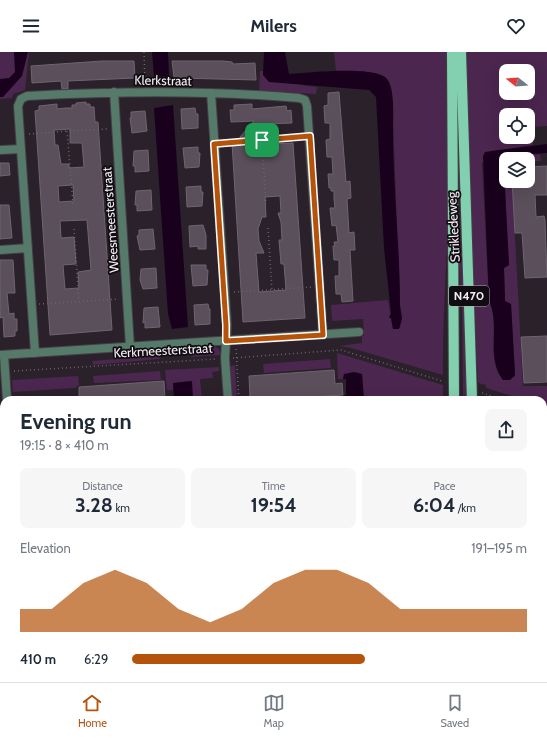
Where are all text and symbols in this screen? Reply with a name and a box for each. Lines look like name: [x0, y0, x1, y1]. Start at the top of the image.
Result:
icon: menu: [20, 15, 42, 37]
text: Milers: [250, 15, 297, 37]
icon: heart: [505, 15, 527, 37]
north arrow: [499, 64, 535, 100]
map controls: [499, 64, 535, 188]
street label: Klerkstraat: [134, 71, 192, 89]
button: locate: [499, 108, 535, 144]
pin: [245, 123, 279, 157]
icon: arrive: [251, 129, 273, 151]
button: layers: [499, 152, 535, 188]
street label: Weesmeesterstraat: [98, 166, 122, 274]
street label: Strikledeweg: [443, 191, 463, 263]
road number: N470: [449, 286, 489, 306]
street label: Kerkmeesterstraat: [113, 339, 214, 361]
text: Evening run: [20, 408, 132, 435]
button: share: [485, 409, 527, 451]
text: 19:15 · 8 × 410 m: [20, 437, 109, 453]
text: Distance: [82, 479, 123, 493]
text: Time: [262, 479, 285, 493]
text: Pace: [434, 479, 455, 493]
text: 3.28: [75, 493, 113, 517]
text: 19:54: [250, 493, 297, 517]
text: 6:04: [413, 493, 455, 517]
text: km: [113, 501, 130, 515]
text: /km: [455, 501, 476, 515]
text: Elevation: [20, 540, 71, 556]
text: 191–195 m: [471, 540, 527, 556]
text: 410 m: [20, 651, 56, 667]
text: 6:29: [84, 651, 108, 667]
tab: Home: [78, 692, 107, 730]
tab: Map: [263, 692, 285, 730]
tab: Saved: [441, 692, 469, 730]

